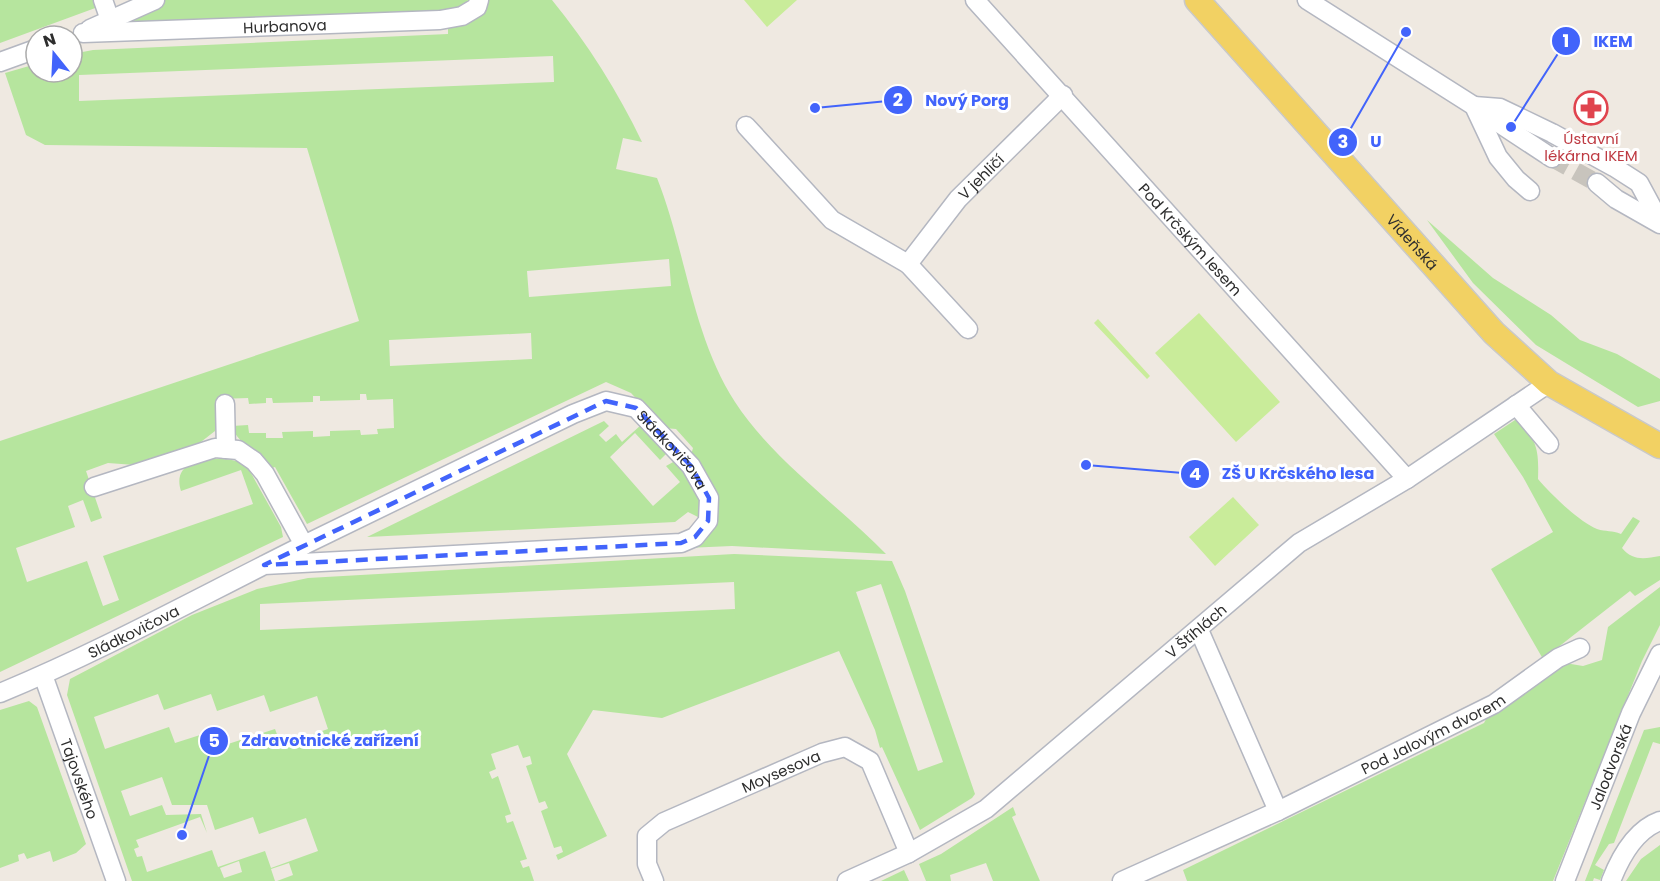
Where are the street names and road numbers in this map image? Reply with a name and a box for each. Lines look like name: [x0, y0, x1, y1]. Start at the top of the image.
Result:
street label: Hurbanova: [243, 14, 327, 38]
street label: V jehličí: [953, 149, 1009, 204]
street label: Pod Krčským lesem: [1134, 178, 1247, 300]
street label: Vídeňská: [1382, 209, 1443, 274]
street label: Sládkovičova: [632, 405, 712, 493]
street label: V Štíhlách: [1161, 599, 1231, 663]
street label: Sládkovičova: [84, 600, 183, 663]
street label: Pod Jalovým dvorem: [1357, 689, 1509, 779]
street label: Jalodvorská: [1584, 720, 1636, 813]
street label: Tajovského: [56, 736, 104, 822]
street label: Moysesova: [738, 744, 824, 797]

